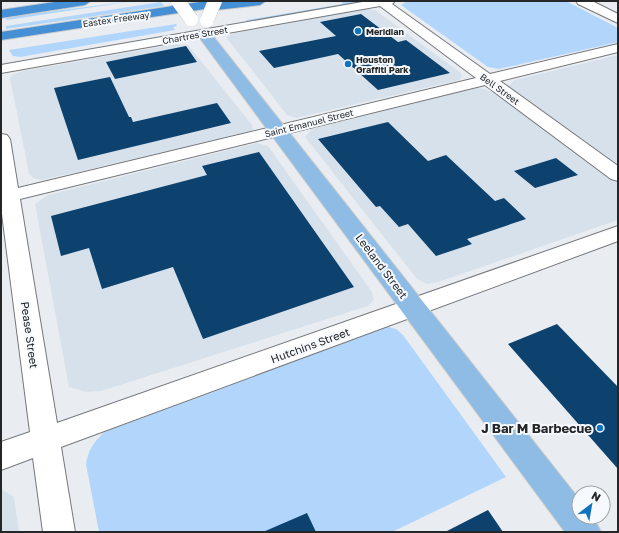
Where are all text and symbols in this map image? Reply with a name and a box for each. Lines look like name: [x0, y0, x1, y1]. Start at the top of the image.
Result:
street label: Eastex Freeway: [82, 9, 150, 29]
street label: Chartres Street: [161, 24, 229, 46]
marker: Meridian: [353, 26, 363, 36]
place label: Meridian: [366, 26, 405, 37]
place label: Houston Graffiti Park: [356, 54, 409, 75]
marker: Houston Graffiti Park: [343, 59, 353, 69]
street label: Bell Street: [478, 71, 522, 107]
street label: Saint Emanuel Street: [263, 107, 355, 139]
street label: Leeland Street: [353, 231, 411, 301]
street label: Pease Street: [19, 301, 41, 369]
street label: Hutchins Street: [269, 325, 351, 365]
place label: J Bar M Barbecue: [481, 420, 592, 436]
marker: J Bar M Barbecue: [595, 423, 605, 433]
north arrow: [571, 485, 611, 525]
text: N: [589, 488, 603, 504]

